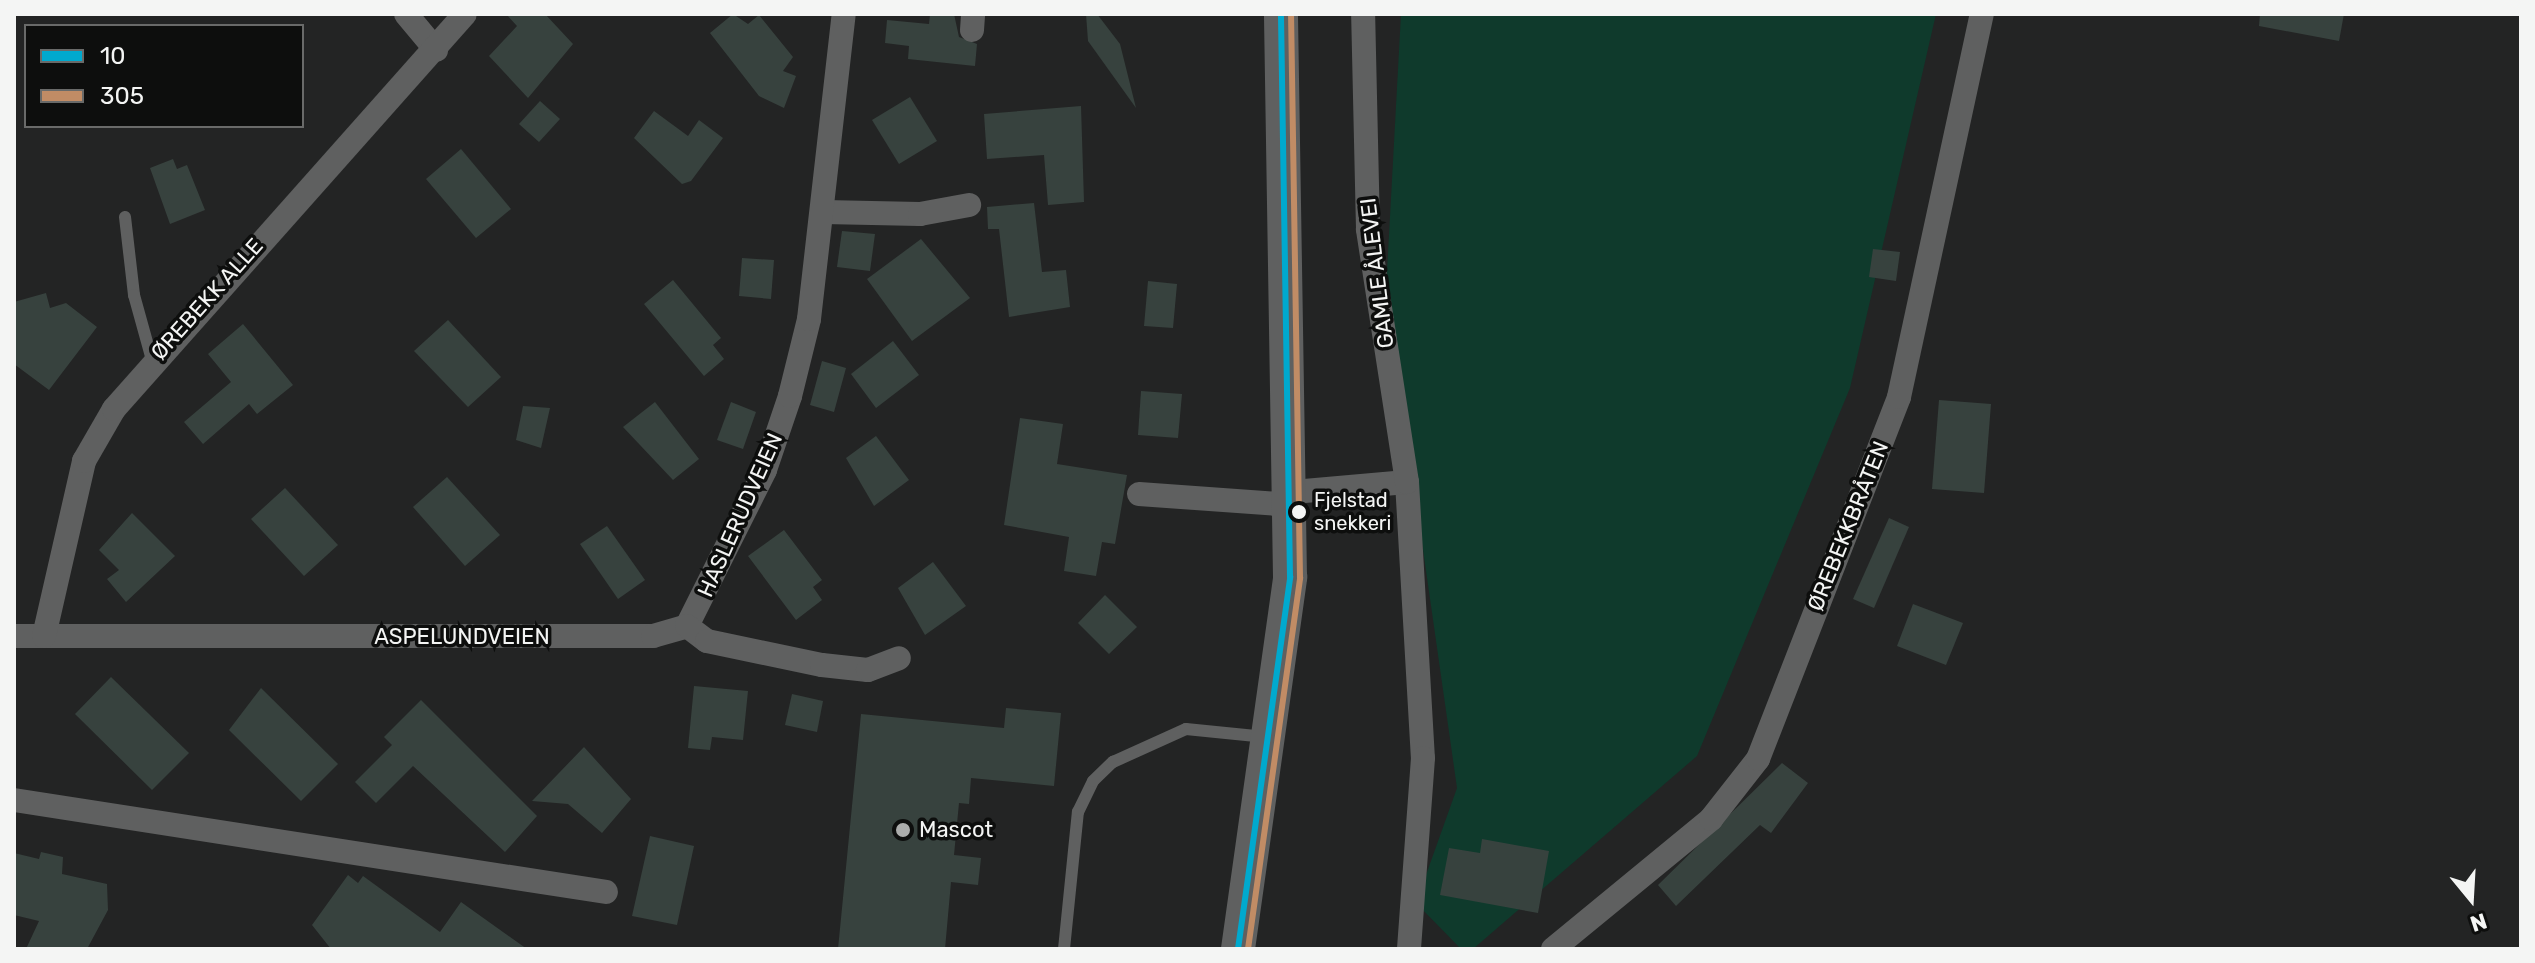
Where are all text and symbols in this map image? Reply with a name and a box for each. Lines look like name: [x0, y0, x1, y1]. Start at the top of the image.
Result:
legend: [24, 24, 304, 128]
text: 10: [100, 42, 126, 70]
text: 305: [100, 82, 144, 110]
street label: GAMLE ÅLEVEI: [1355, 196, 1399, 350]
street label: ØREBEKK ALLE: [145, 232, 269, 366]
street label: HASLERUDVEIEN: [692, 429, 788, 601]
street label: ØREBEKKBRÅTEN: [1802, 437, 1894, 615]
place label: Fjelstad snekkeri: [1314, 488, 1391, 535]
marker: Fjelstad snekkeri: [1291, 504, 1307, 520]
street label: ASPELUNDVEIEN: [374, 624, 550, 650]
place label: Mascot: [919, 817, 993, 843]
marker: Mascot: [894, 821, 912, 839]
north arrow: [2431, 859, 2511, 939]
text: N: [2467, 907, 2490, 938]

